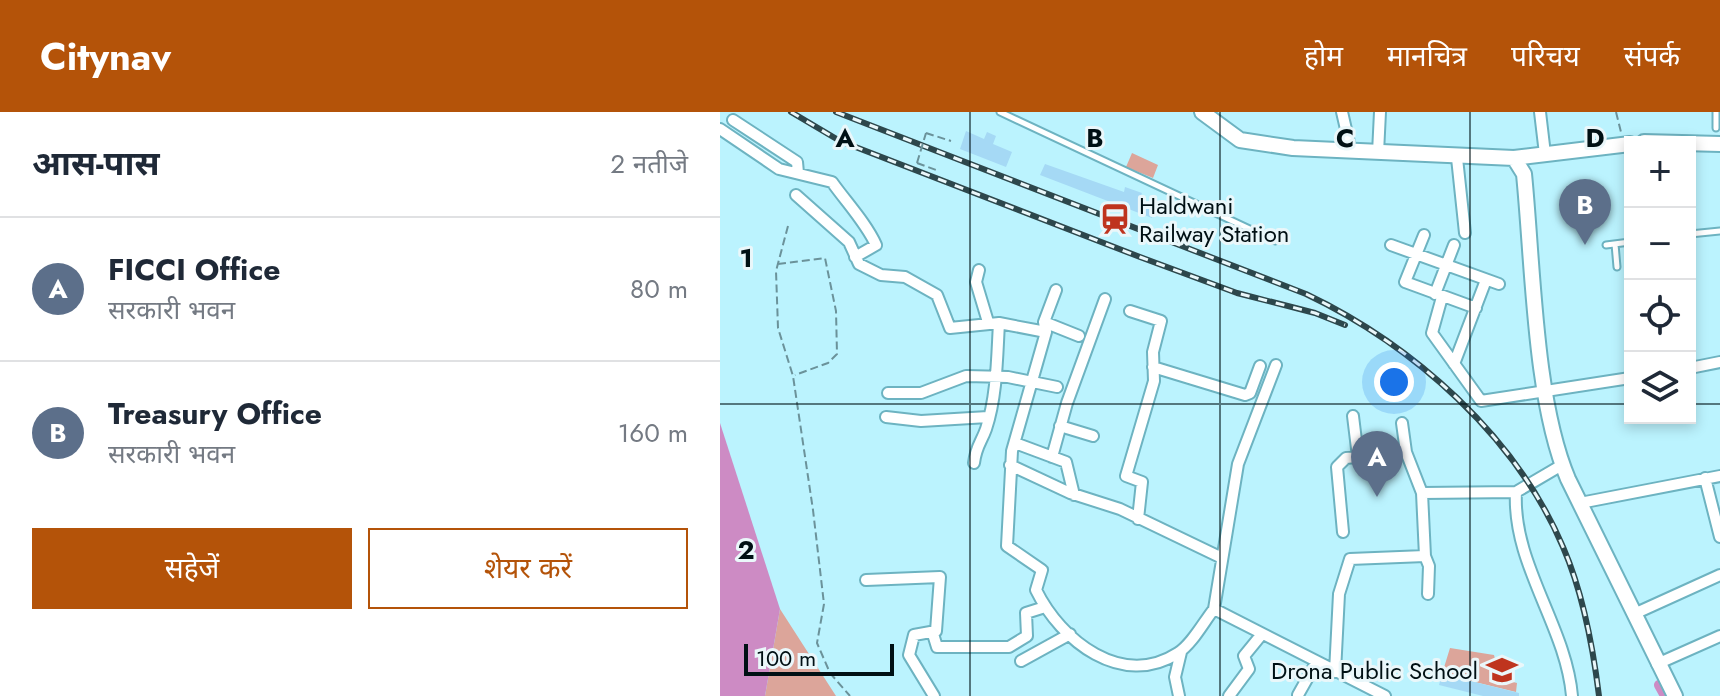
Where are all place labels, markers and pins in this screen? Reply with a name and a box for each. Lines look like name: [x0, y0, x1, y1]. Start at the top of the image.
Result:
pin: B: [1559, 179, 1611, 245]
place label: Haldwani Railway Station: [1139, 188, 1289, 251]
station icon: Haldwani Railway Station: [1098, 202, 1132, 236]
pin: A: [1351, 431, 1403, 497]
place label: Drona Public School: [1271, 653, 1478, 688]
school or university icon: Drona Public School: [1485, 653, 1519, 687]

